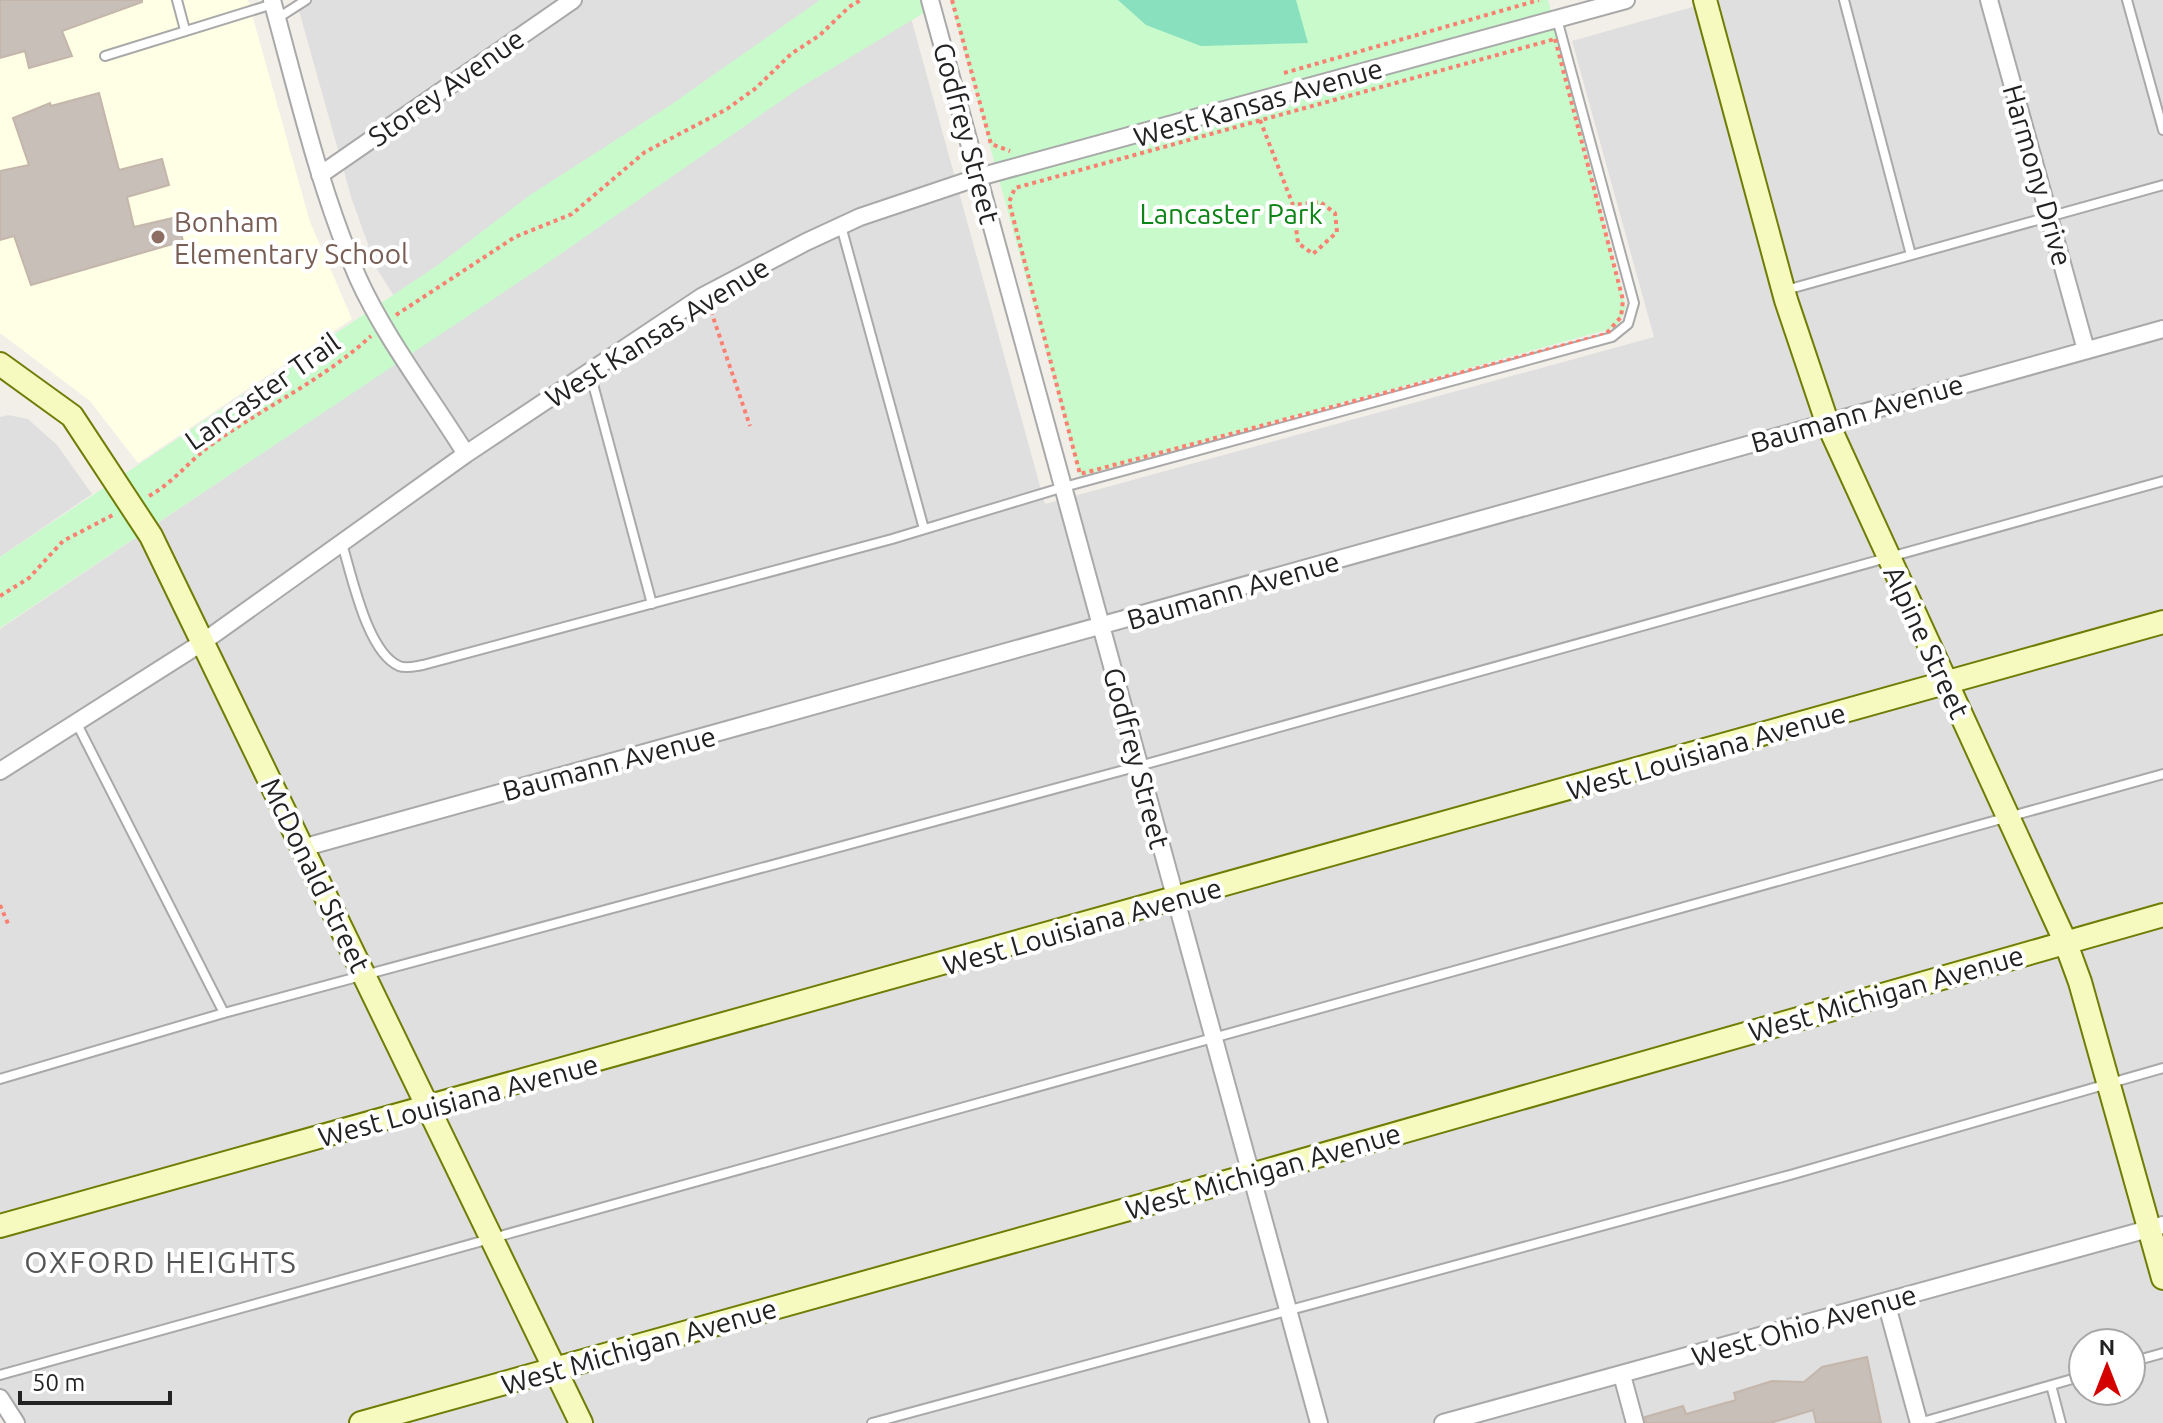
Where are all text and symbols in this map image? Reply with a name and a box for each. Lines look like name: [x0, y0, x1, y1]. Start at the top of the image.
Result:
street label: Storey Avenue: [362, 22, 530, 152]
street label: Godfrey Street: [928, 39, 1006, 227]
street label: West Kansas Avenue: [1130, 52, 1386, 152]
street label: Harmony Drive: [1997, 81, 2079, 269]
park label: Lancaster Park: [1139, 198, 1323, 229]
place label: Bonham Elementary School: [174, 206, 408, 269]
marker: Bonham Elementary School: [149, 228, 167, 246]
street label: West Kansas Avenue: [540, 251, 774, 413]
street label: Lancaster Trail: [179, 326, 345, 456]
street label: Baumann Avenue: [1747, 368, 1967, 458]
street label: Baumann Avenue: [1123, 545, 1343, 635]
street label: Alpine Street: [1878, 561, 1976, 723]
street label: Godfrey Street: [1098, 664, 1176, 852]
street label: West Louisiana Avenue: [1563, 696, 1849, 806]
street label: Baumann Avenue: [499, 720, 719, 806]
street label: McDonald Street: [256, 773, 376, 977]
street label: West Louisiana Avenue: [939, 871, 1225, 981]
street label: West Michigan Avenue: [1745, 939, 2027, 1047]
street label: West Louisiana Avenue: [315, 1048, 601, 1152]
street label: West Michigan Avenue: [1122, 1117, 1404, 1225]
district label: OXFORD HEIGHTS: [24, 1245, 298, 1279]
street label: West Ohio Avenue: [1688, 1278, 1920, 1372]
street label: West Michigan Avenue: [498, 1292, 780, 1400]
north arrow: [2067, 1327, 2147, 1407]
text: N: [2099, 1334, 2115, 1359]
scale bar: [20, 1355, 170, 1405]
text: 50 m: [32, 1369, 85, 1396]

